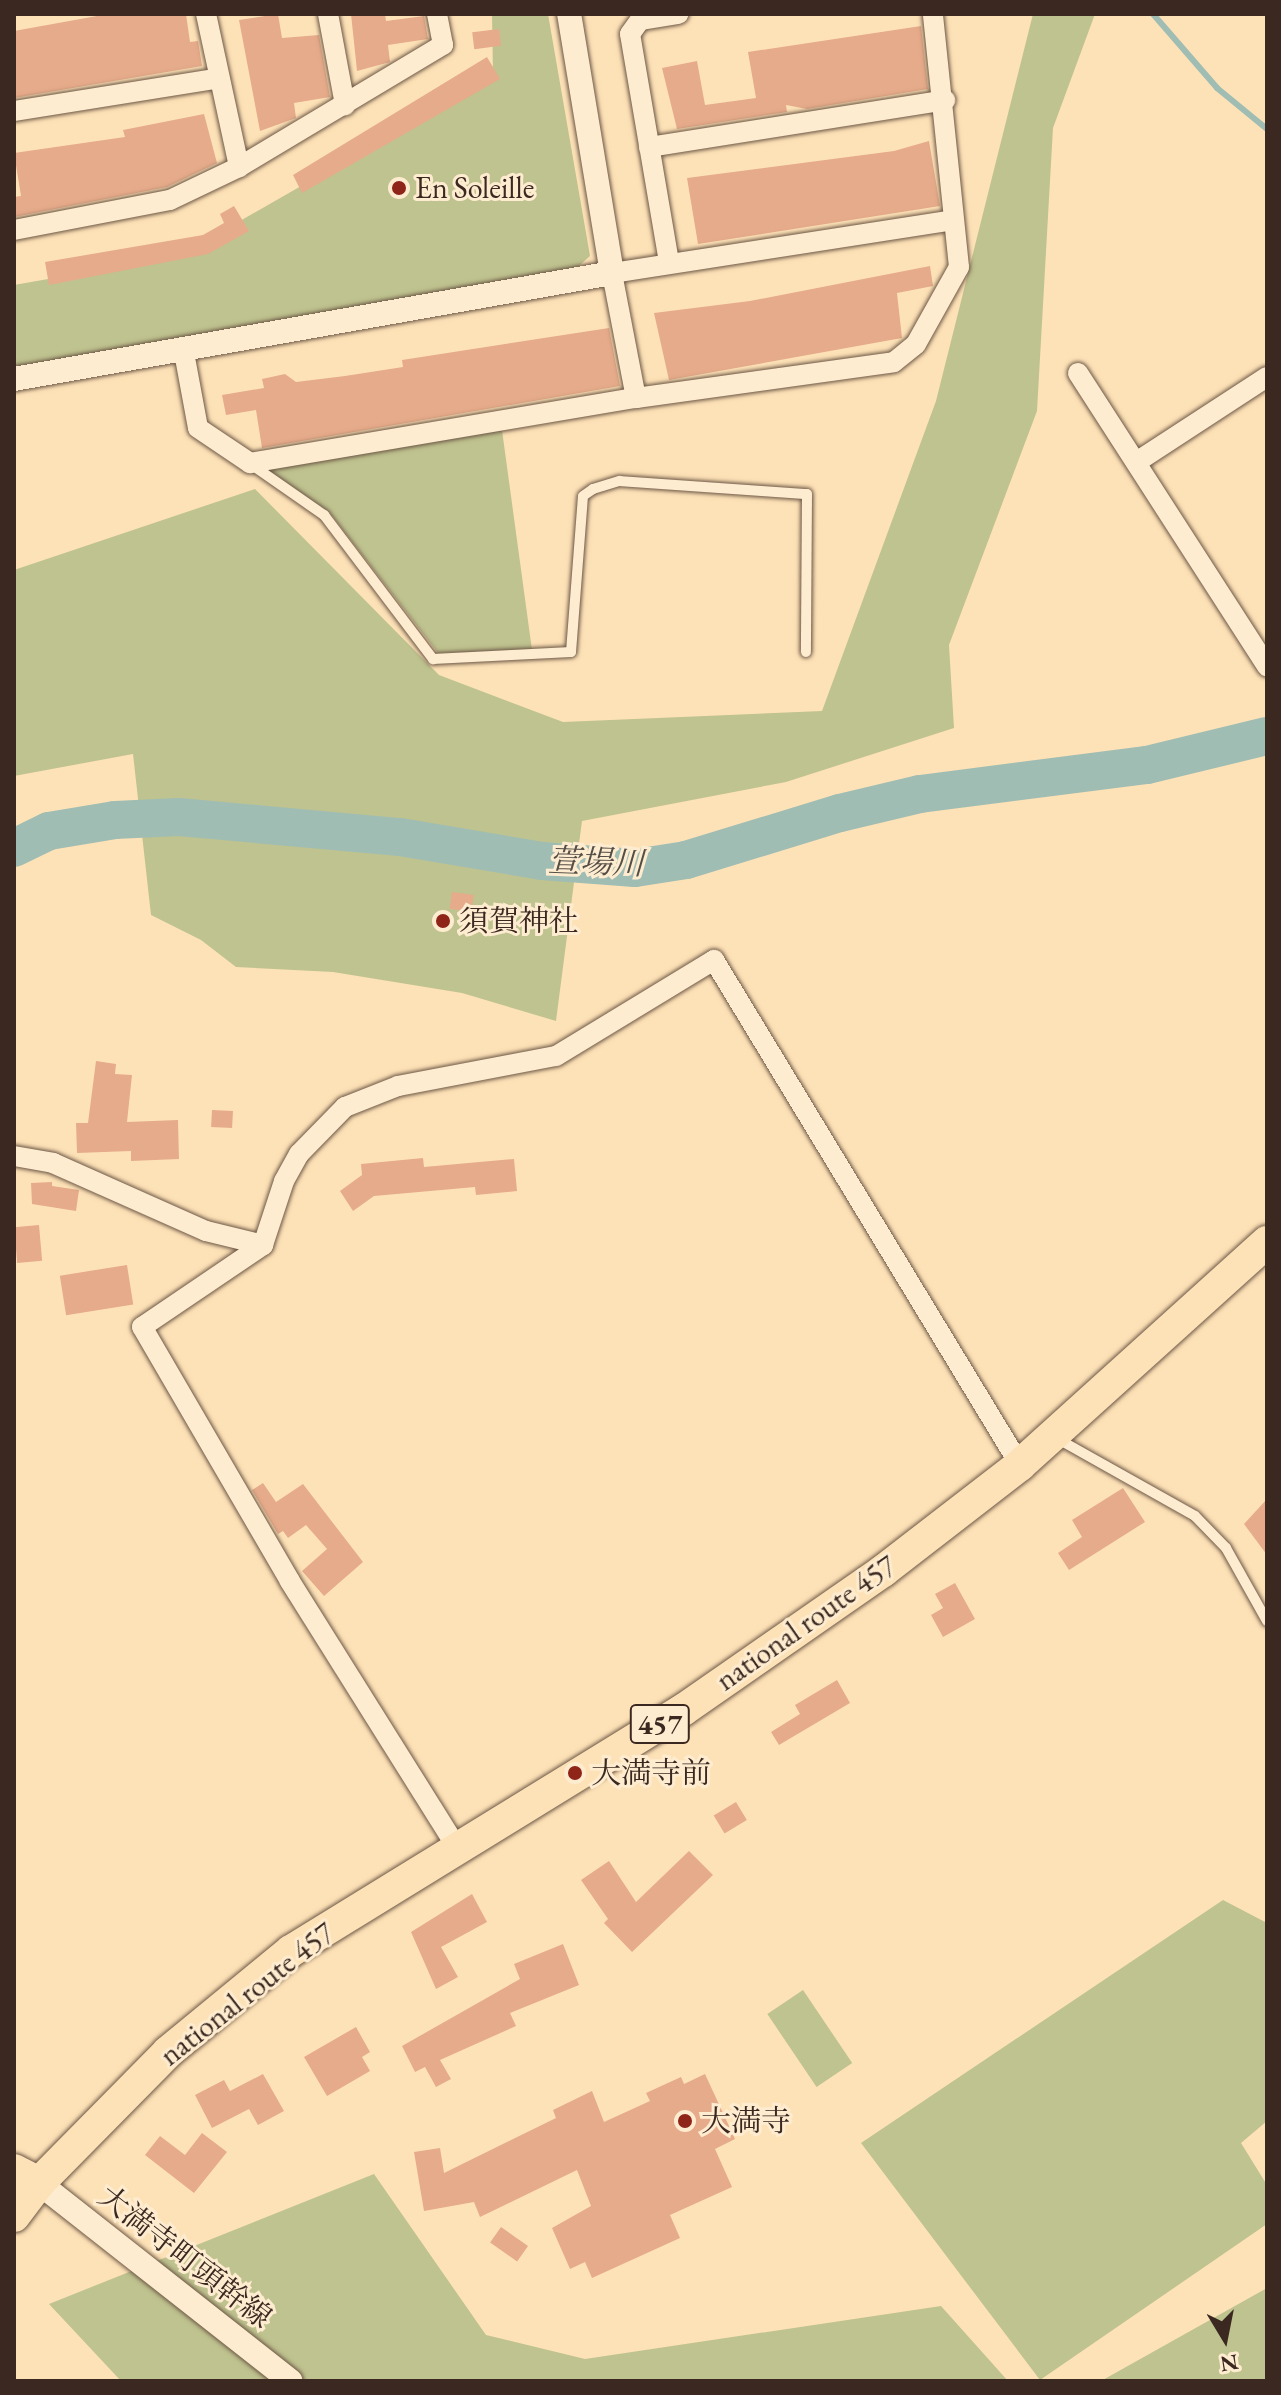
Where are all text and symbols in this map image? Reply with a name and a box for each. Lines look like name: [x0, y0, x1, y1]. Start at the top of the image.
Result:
place label: En Soleille: [415, 170, 534, 206]
marker: En Soleille: [390, 179, 408, 197]
water label: 萱場川: [547, 841, 645, 883]
place label: 須賀神社: [459, 903, 579, 939]
marker: 須賀神社: [434, 912, 452, 930]
street label: national route 457: [709, 1548, 903, 1698]
road number: 457: [628, 1700, 692, 1748]
place label: 大満寺前: [591, 1755, 711, 1791]
marker: 大満寺前: [566, 1764, 584, 1782]
street label: national route 457: [153, 1915, 341, 2073]
place label: 大満寺: [701, 2103, 791, 2139]
marker: 大満寺: [676, 2112, 694, 2130]
street label: 大満寺町頭幹線: [91, 2178, 279, 2336]
north arrow: [1185, 2299, 1265, 2379]
text: N: [1218, 2347, 1241, 2379]

